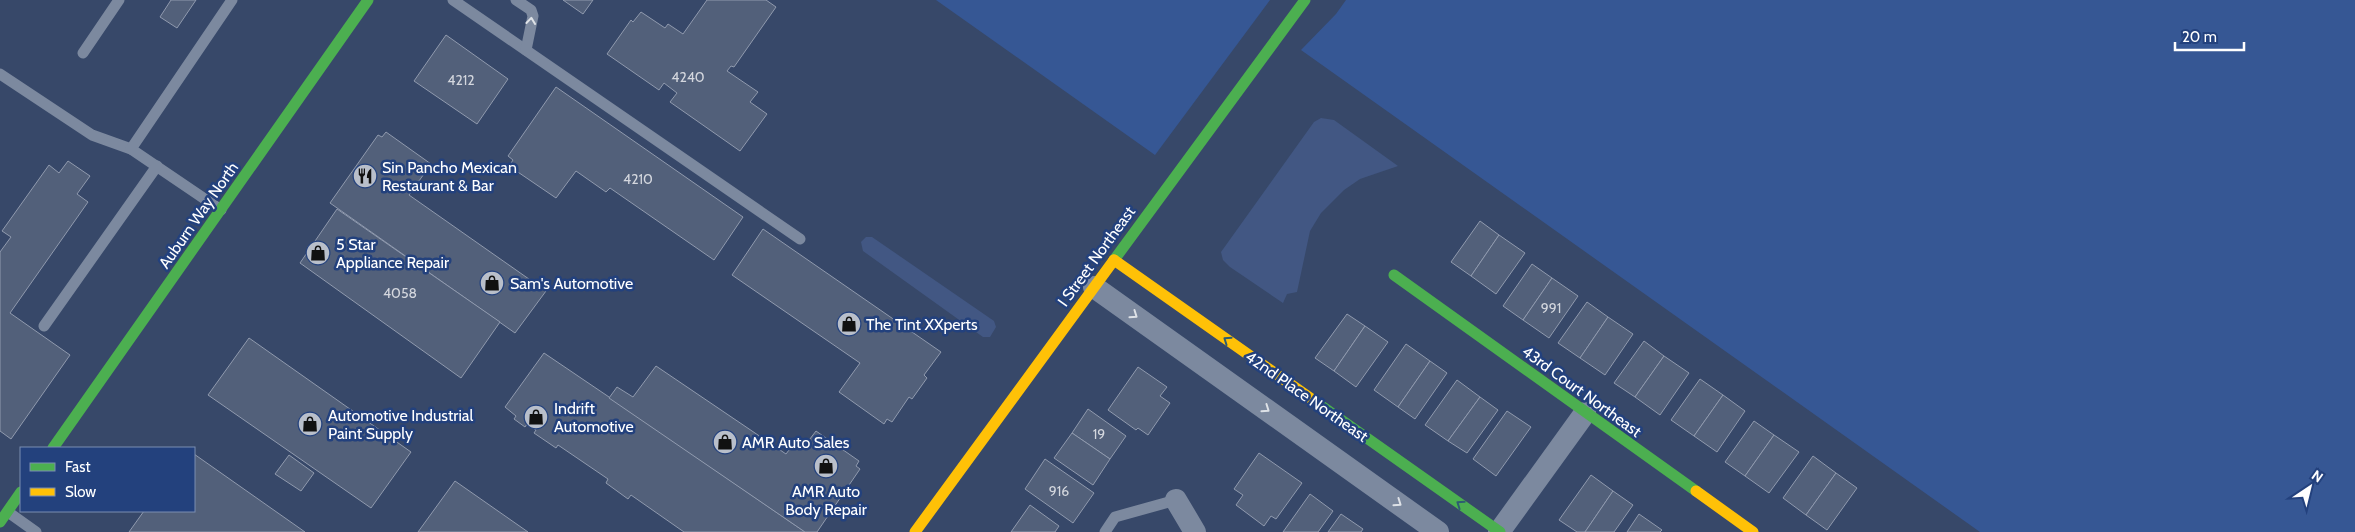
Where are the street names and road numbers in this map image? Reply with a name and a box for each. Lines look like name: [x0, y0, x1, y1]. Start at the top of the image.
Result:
street label: Auburn Way North: [155, 158, 242, 272]
street label: I Street Northeast: [1054, 202, 1139, 310]
street label: 43rd Court Northeast: [1518, 342, 1646, 441]
street label: 42nd Place Northeast: [1242, 347, 1372, 446]

